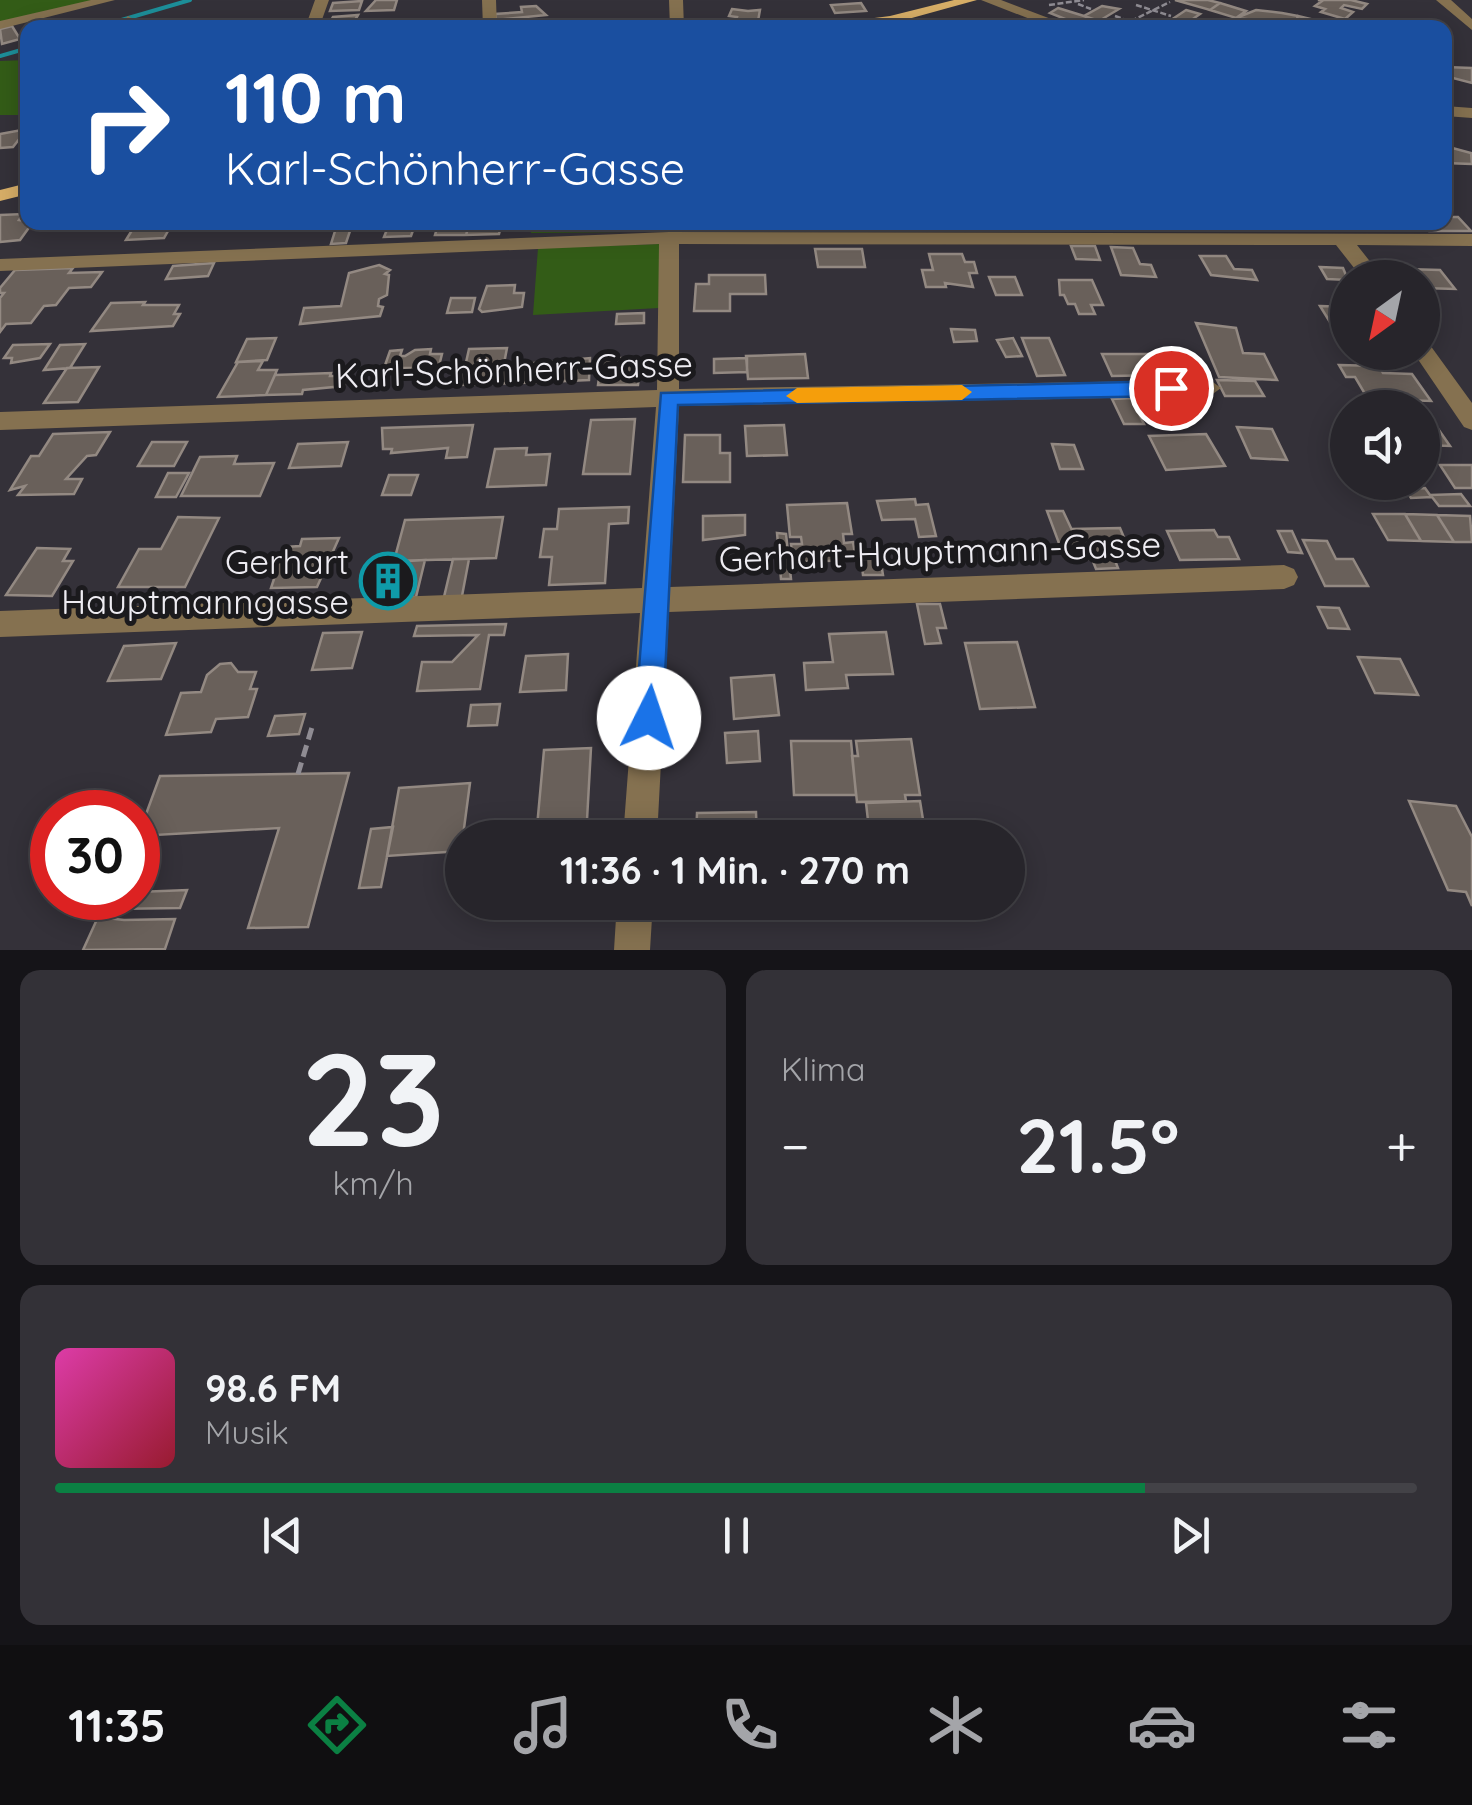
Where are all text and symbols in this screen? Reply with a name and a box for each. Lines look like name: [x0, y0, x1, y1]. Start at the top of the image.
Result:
text: 110 m: [225, 53, 407, 141]
icon: right: [60, 60, 190, 190]
text: Karl-Schönherr-Gasse: [225, 140, 685, 196]
north arrow: [1330, 260, 1440, 370]
map controls: [1330, 260, 1440, 500]
street label: Karl-Schönherr-Gasse: [334, 341, 694, 397]
pin: [1129, 346, 1214, 431]
icon: arrive: [1144, 361, 1199, 416]
button: sound: [1330, 390, 1440, 500]
street label: Gerhart-Hauptmann-Gasse: [718, 521, 1162, 581]
place label: Gerhart Hauptmanngasse: [61, 539, 349, 623]
building icon: Gerhart Hauptmanngasse: [358, 551, 418, 611]
position arrow: [597, 666, 701, 770]
speed limit sign: 30: [30, 790, 160, 920]
text: 11:36 · 1 Min. · 270 m: [560, 846, 910, 894]
text: 23: [301, 1016, 445, 1179]
text: Klima: [781, 1049, 865, 1089]
text: 21.5°: [1016, 1098, 1179, 1192]
text: −: [781, 1111, 810, 1180]
text: +: [1386, 1111, 1417, 1180]
text: km/h: [332, 1163, 414, 1203]
text: 98.6 FM: [205, 1364, 341, 1412]
text: Musik: [205, 1412, 289, 1452]
icon: previous: [255, 1508, 310, 1563]
icon: pause: [709, 1508, 764, 1563]
icon: next: [1163, 1508, 1218, 1563]
icon: directions: [302, 1690, 372, 1760]
icon: music: [508, 1690, 578, 1760]
icon: phone: [715, 1690, 785, 1760]
icon: climate: [921, 1690, 991, 1760]
icon: car: [1127, 1690, 1197, 1760]
icon: filters: [1334, 1690, 1404, 1760]
text: 11:35: [68, 1697, 166, 1753]

